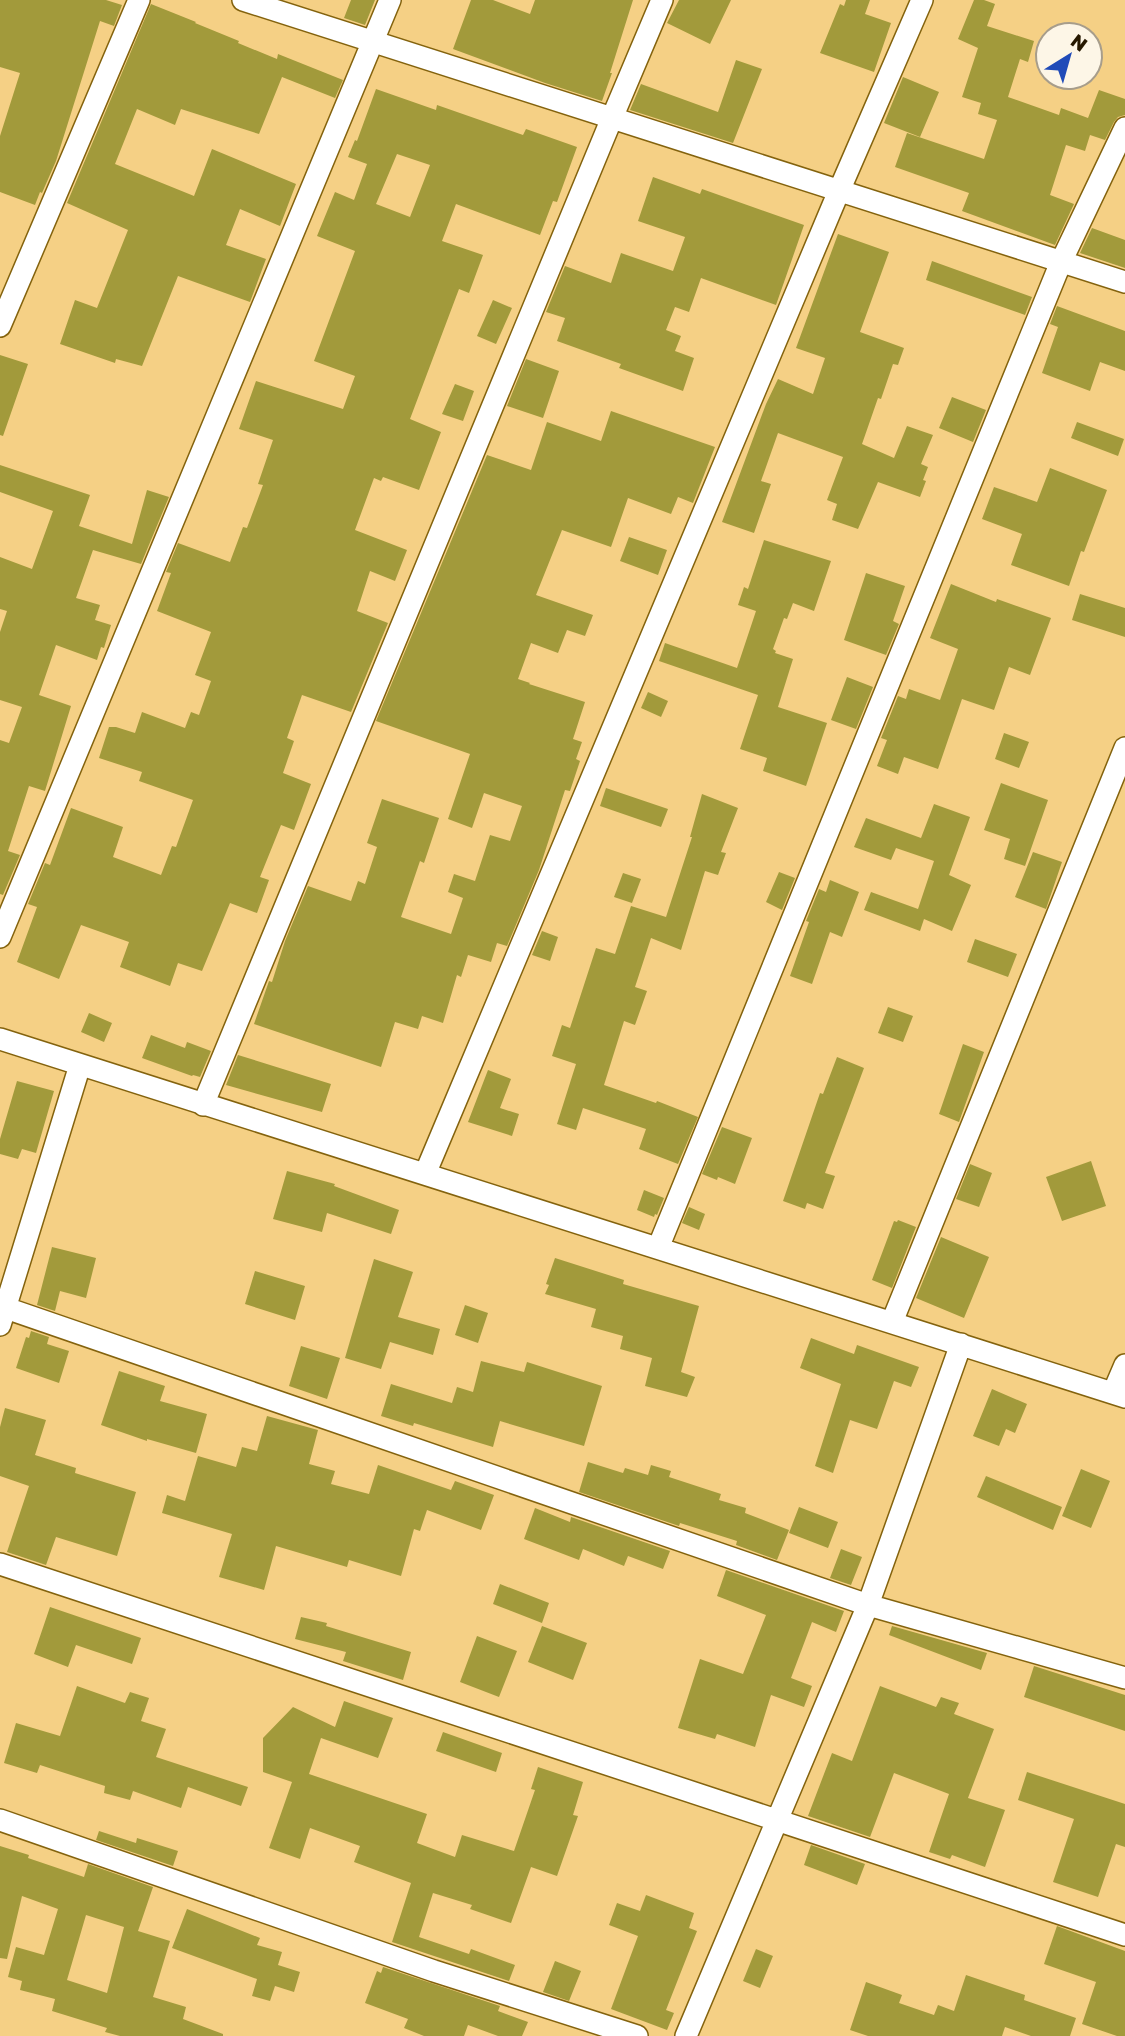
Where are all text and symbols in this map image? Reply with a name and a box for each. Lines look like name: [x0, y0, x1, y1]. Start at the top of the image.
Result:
north arrow: [1034, 21, 1104, 91]
text: N: [1067, 28, 1092, 56]

